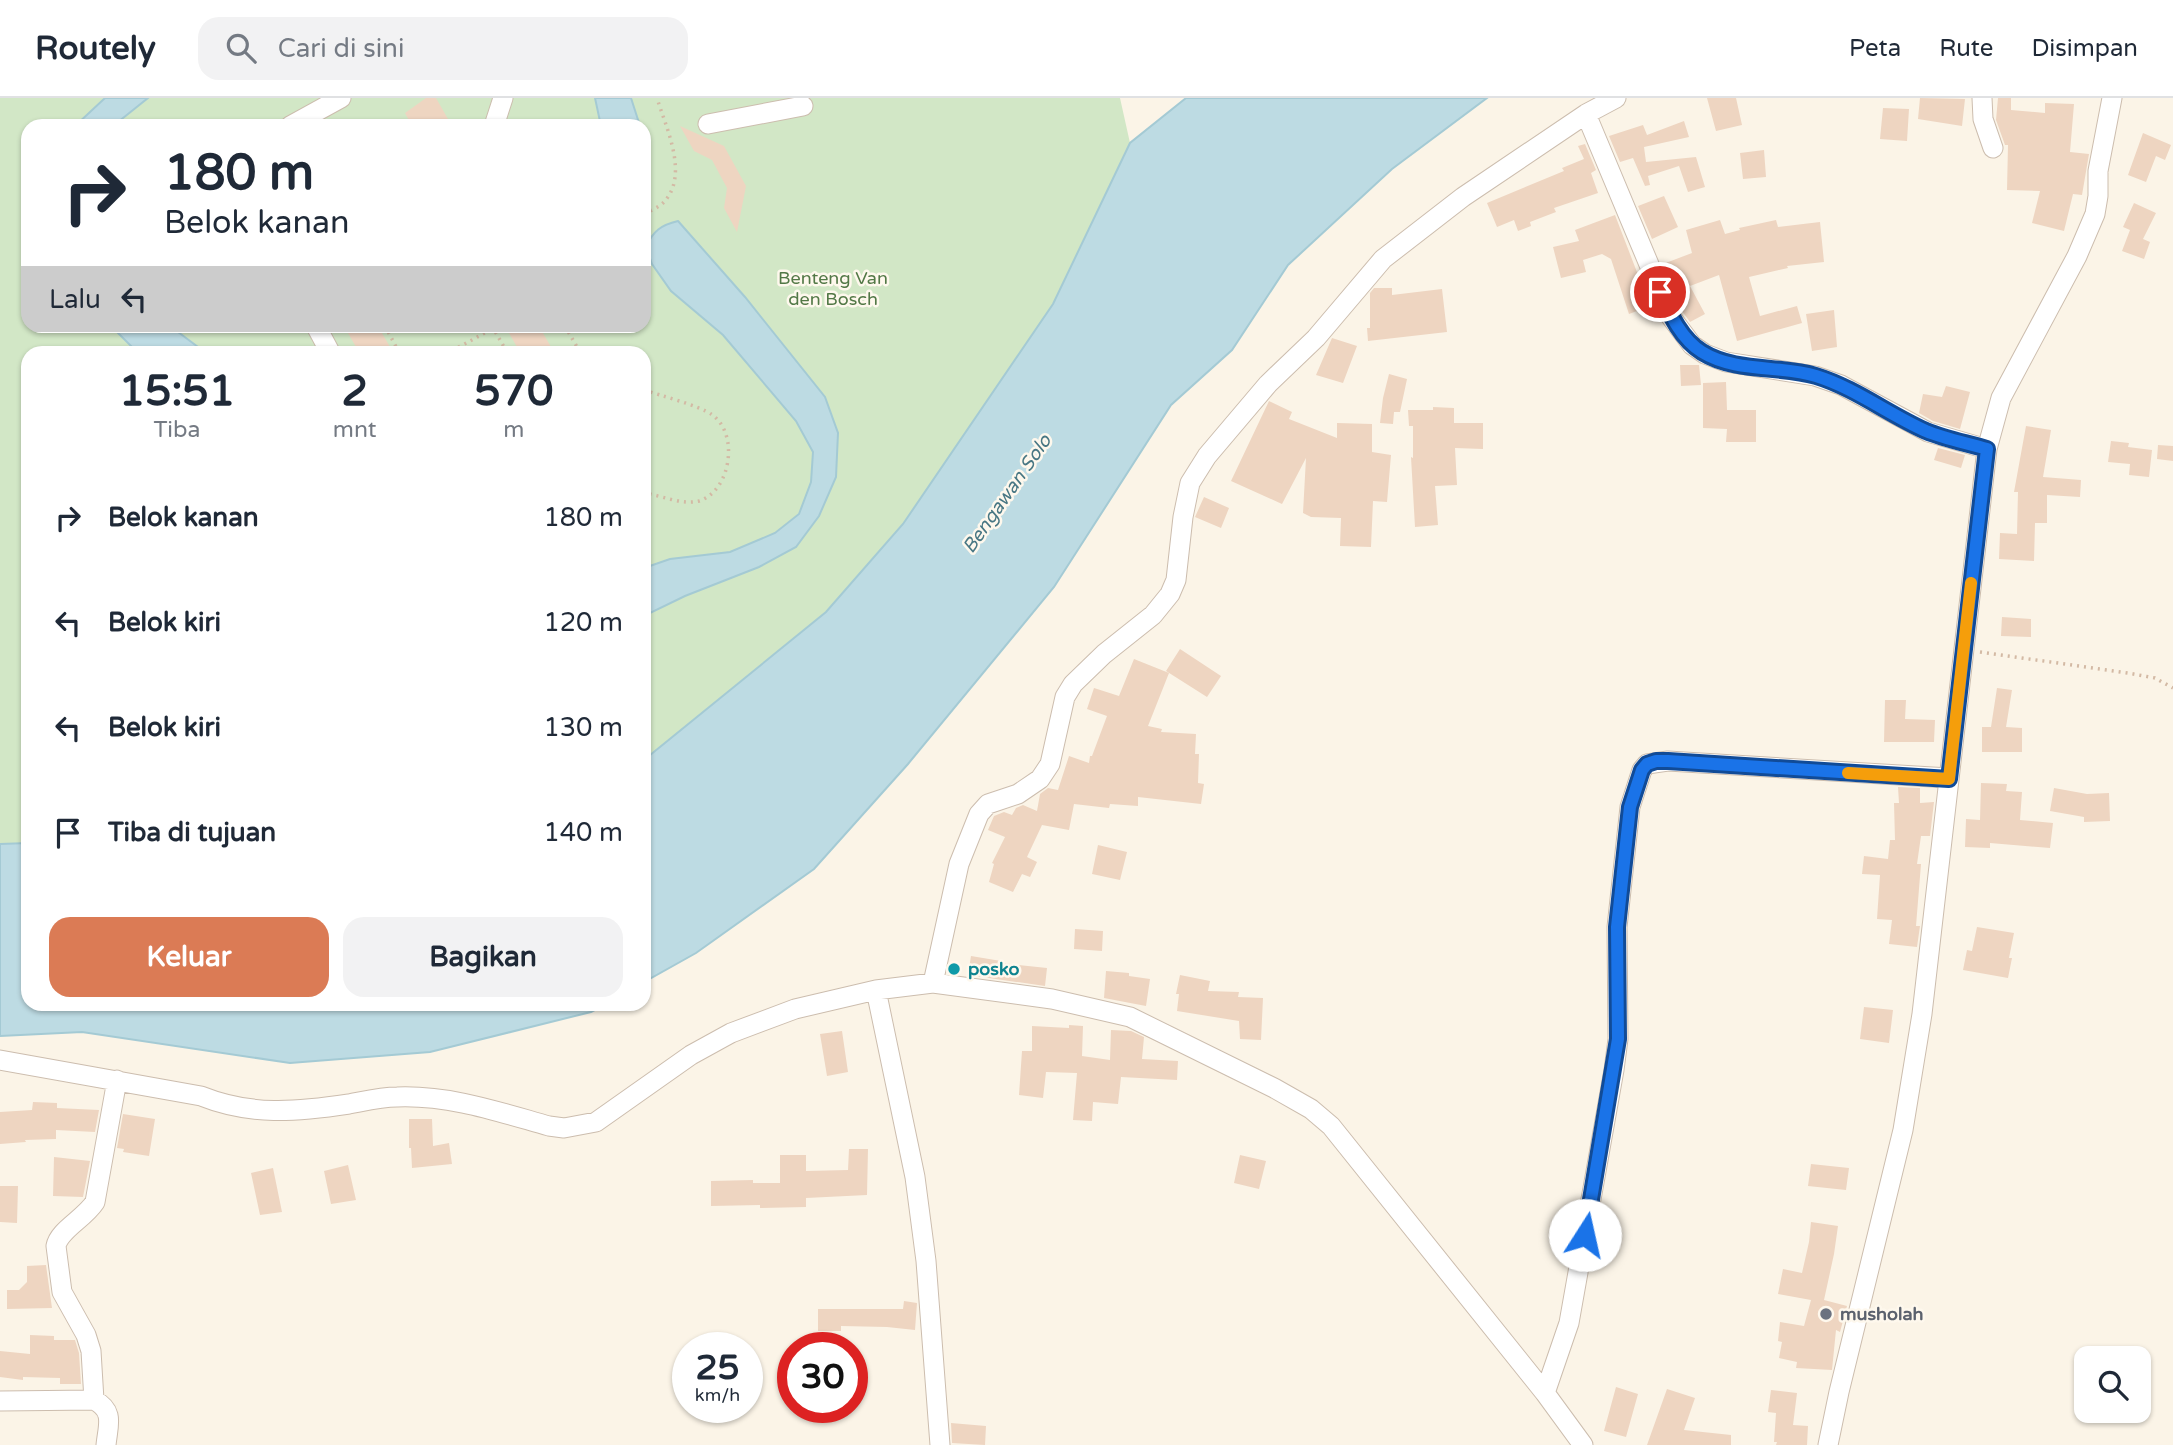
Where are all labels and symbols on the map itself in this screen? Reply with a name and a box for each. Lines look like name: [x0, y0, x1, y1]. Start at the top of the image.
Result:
pin: [1630, 262, 1690, 322]
park label: Benteng Van den Bosch: [778, 267, 888, 310]
water label: Bengawan Solo: [958, 429, 1057, 557]
place label: posko: [968, 958, 1020, 980]
marker: posko: [946, 961, 962, 977]
position arrow: [1548, 1198, 1622, 1272]
place label: musholah: [1840, 1303, 1924, 1325]
marker: musholah: [1818, 1306, 1834, 1322]
speed limit sign: 30: [777, 1332, 868, 1423]

